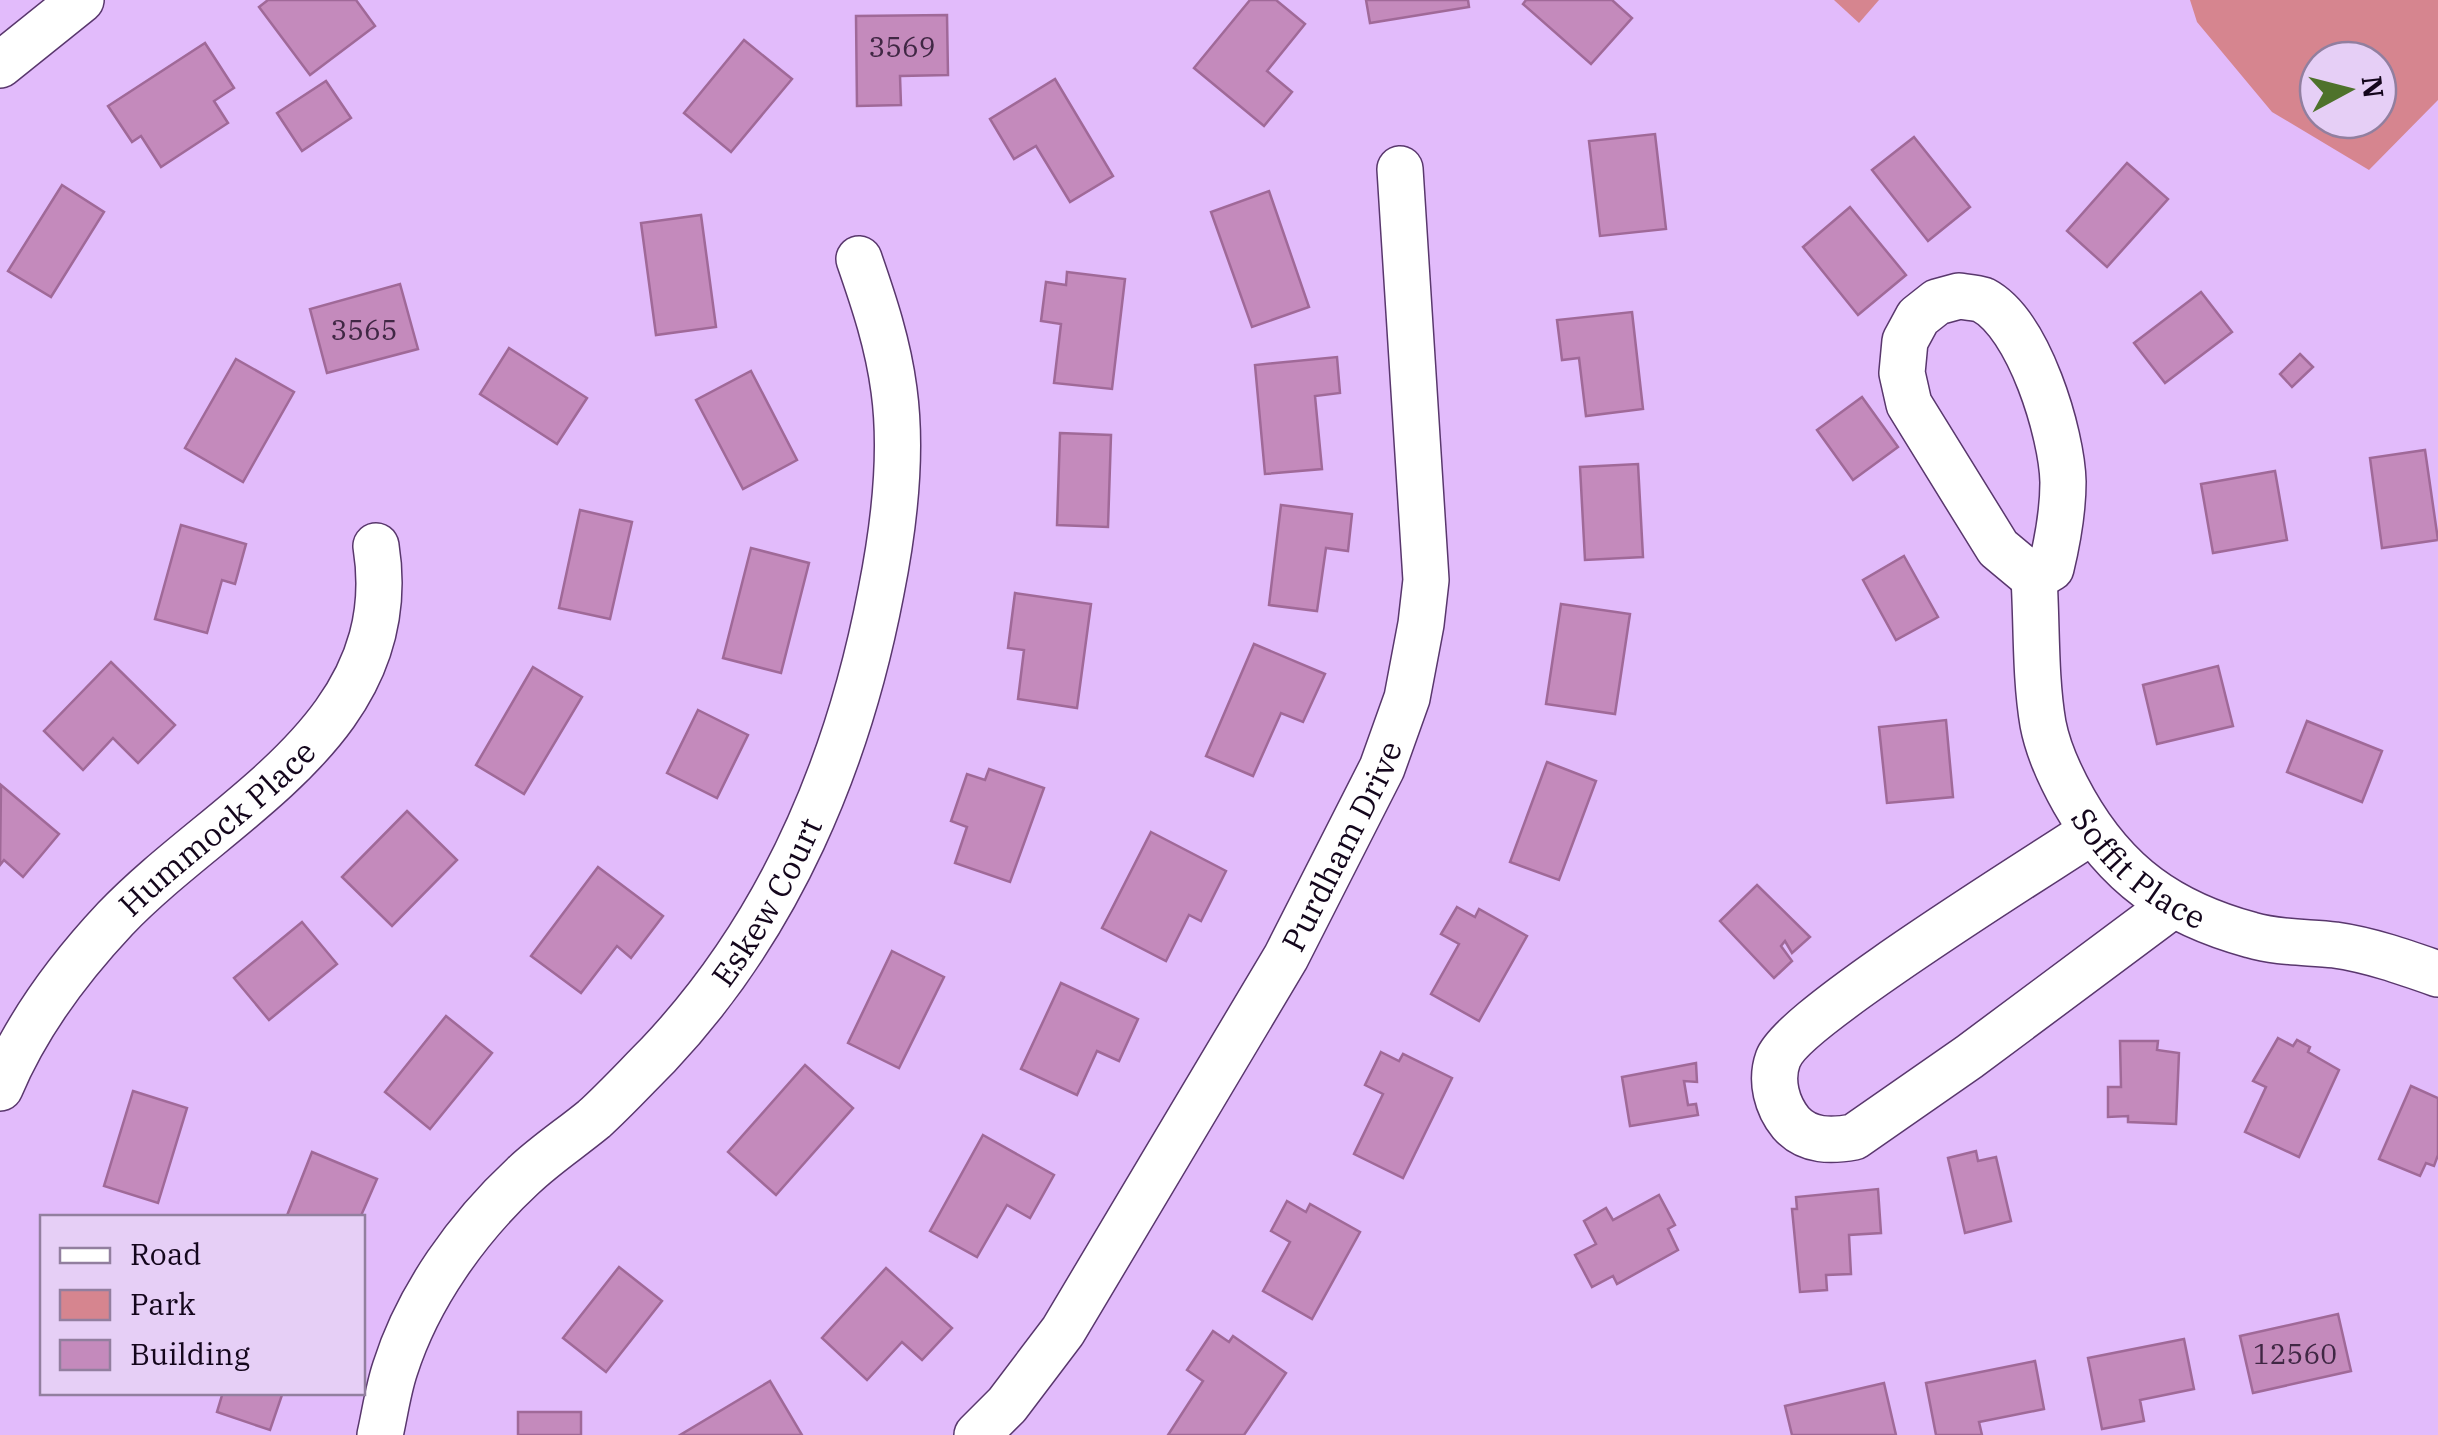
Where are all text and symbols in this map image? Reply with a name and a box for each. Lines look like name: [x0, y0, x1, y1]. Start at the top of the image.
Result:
house number: 3569: [868, 28, 936, 65]
north arrow: [2298, 40, 2398, 140]
text: N: [2354, 74, 2393, 100]
house number: 3565: [330, 311, 398, 348]
street label: Hummock Place: [109, 731, 324, 925]
street label: Purdham Drive: [1272, 735, 1411, 958]
street label: Soffit Place: [2062, 800, 2212, 938]
street label: Eskew Court: [702, 811, 831, 995]
legend: [40, 1215, 365, 1395]
text: Road: [130, 1234, 202, 1273]
text: Park: [130, 1284, 196, 1323]
text: Building: [130, 1334, 250, 1373]
house number: 12560: [2253, 1335, 2337, 1372]

